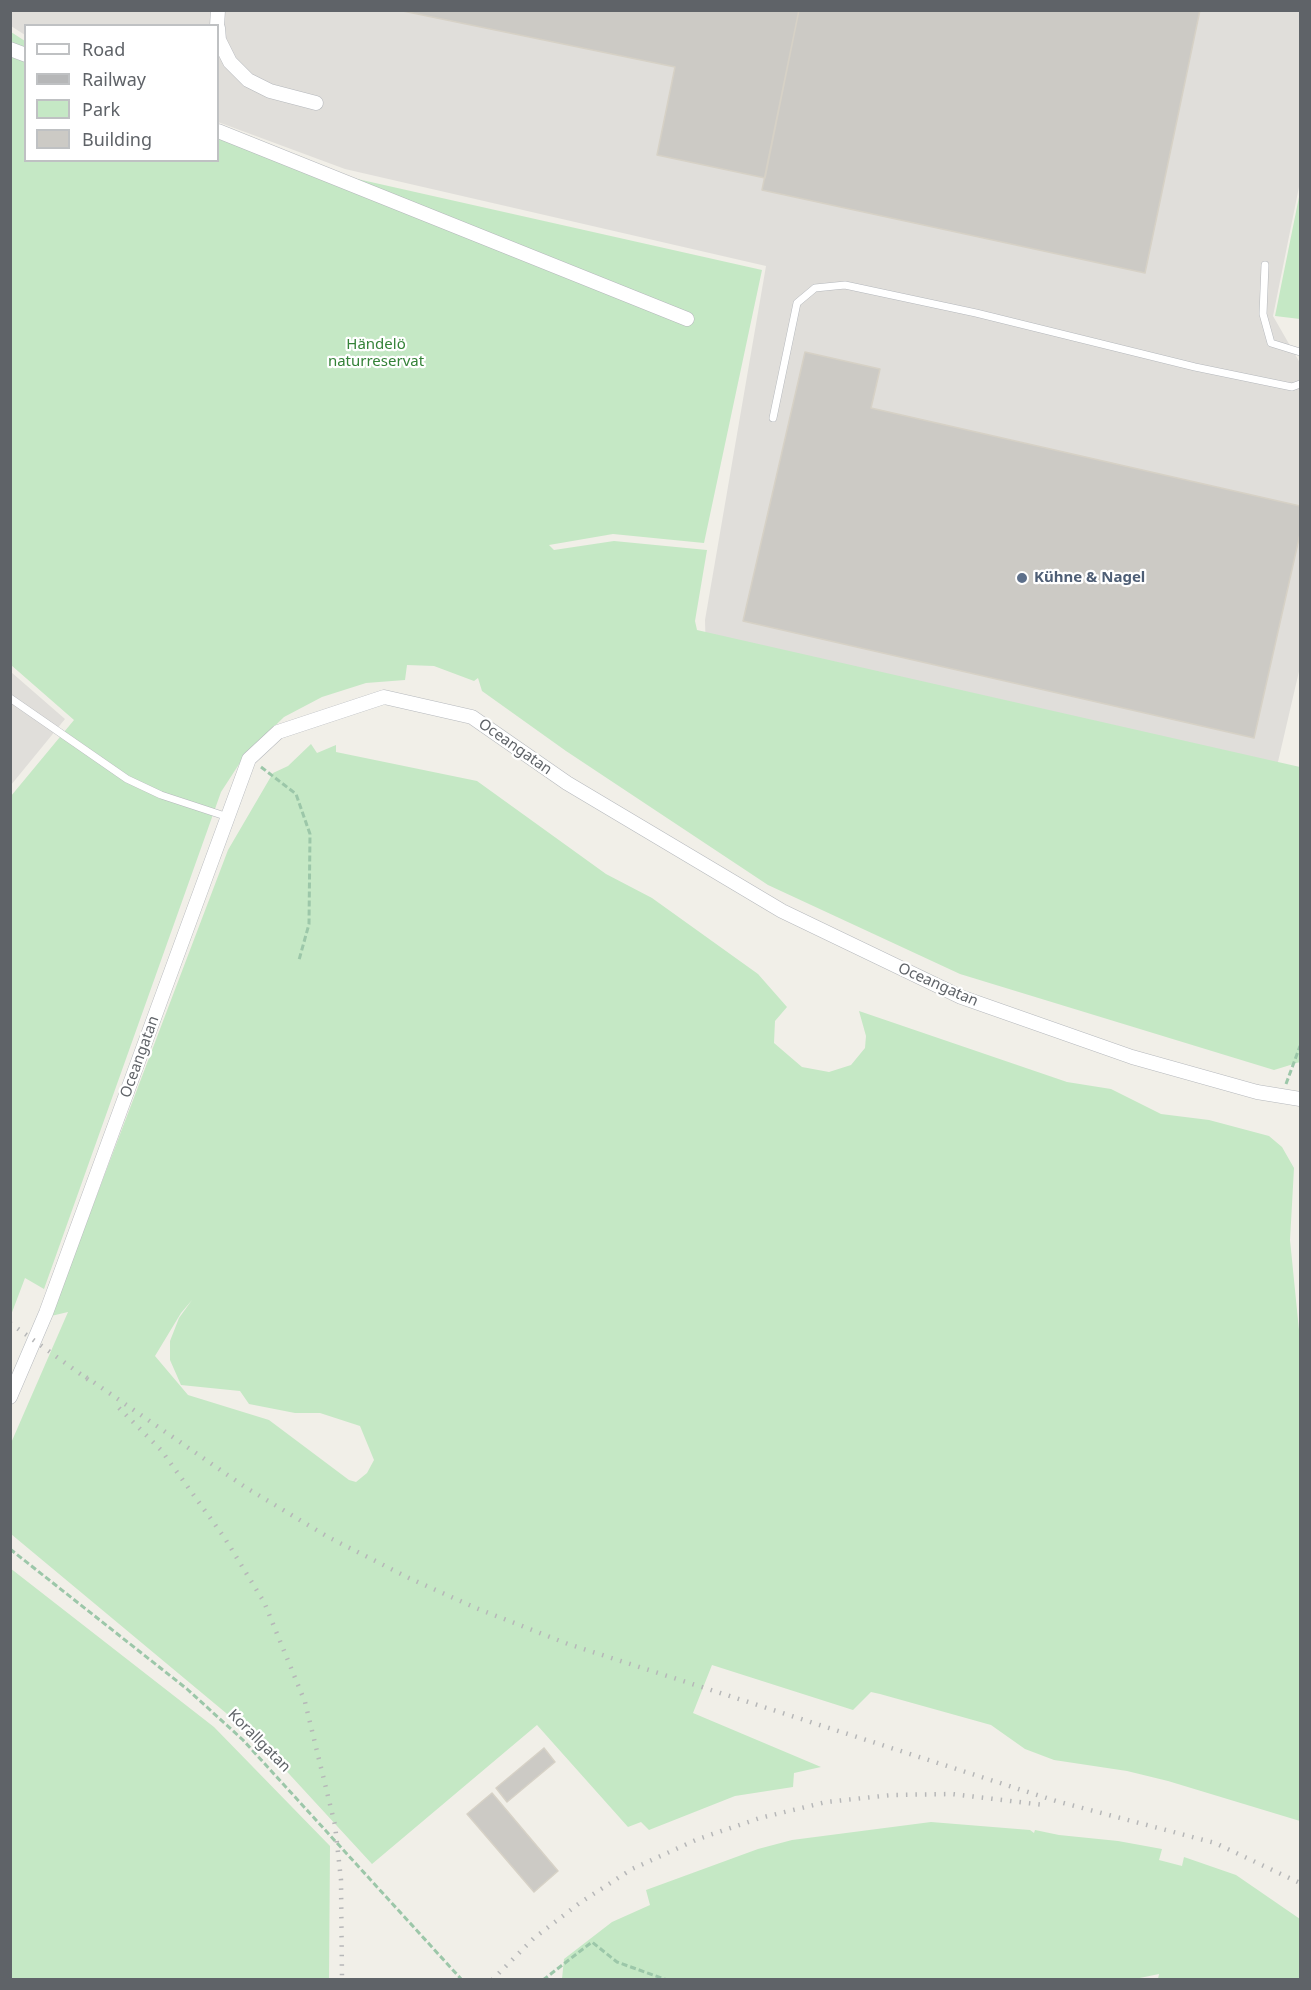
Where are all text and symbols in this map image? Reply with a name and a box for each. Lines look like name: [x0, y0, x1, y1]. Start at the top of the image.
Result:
legend: [24, 24, 219, 162]
text: Road: [82, 37, 125, 61]
text: Railway: [82, 67, 146, 91]
text: Park: [82, 97, 120, 121]
text: Building: [82, 127, 152, 151]
park label: Händelö naturreservat: [328, 336, 424, 371]
place label: Kühne & Nagel: [1034, 569, 1145, 587]
marker: Kühne & Nagel: [1015, 571, 1029, 585]
street label: Oceangatan: [475, 715, 555, 779]
street label: Oceangatan: [895, 959, 981, 1011]
street label: Oceangatan: [117, 1014, 163, 1100]
street label: Korallgatan: [224, 1706, 294, 1776]

